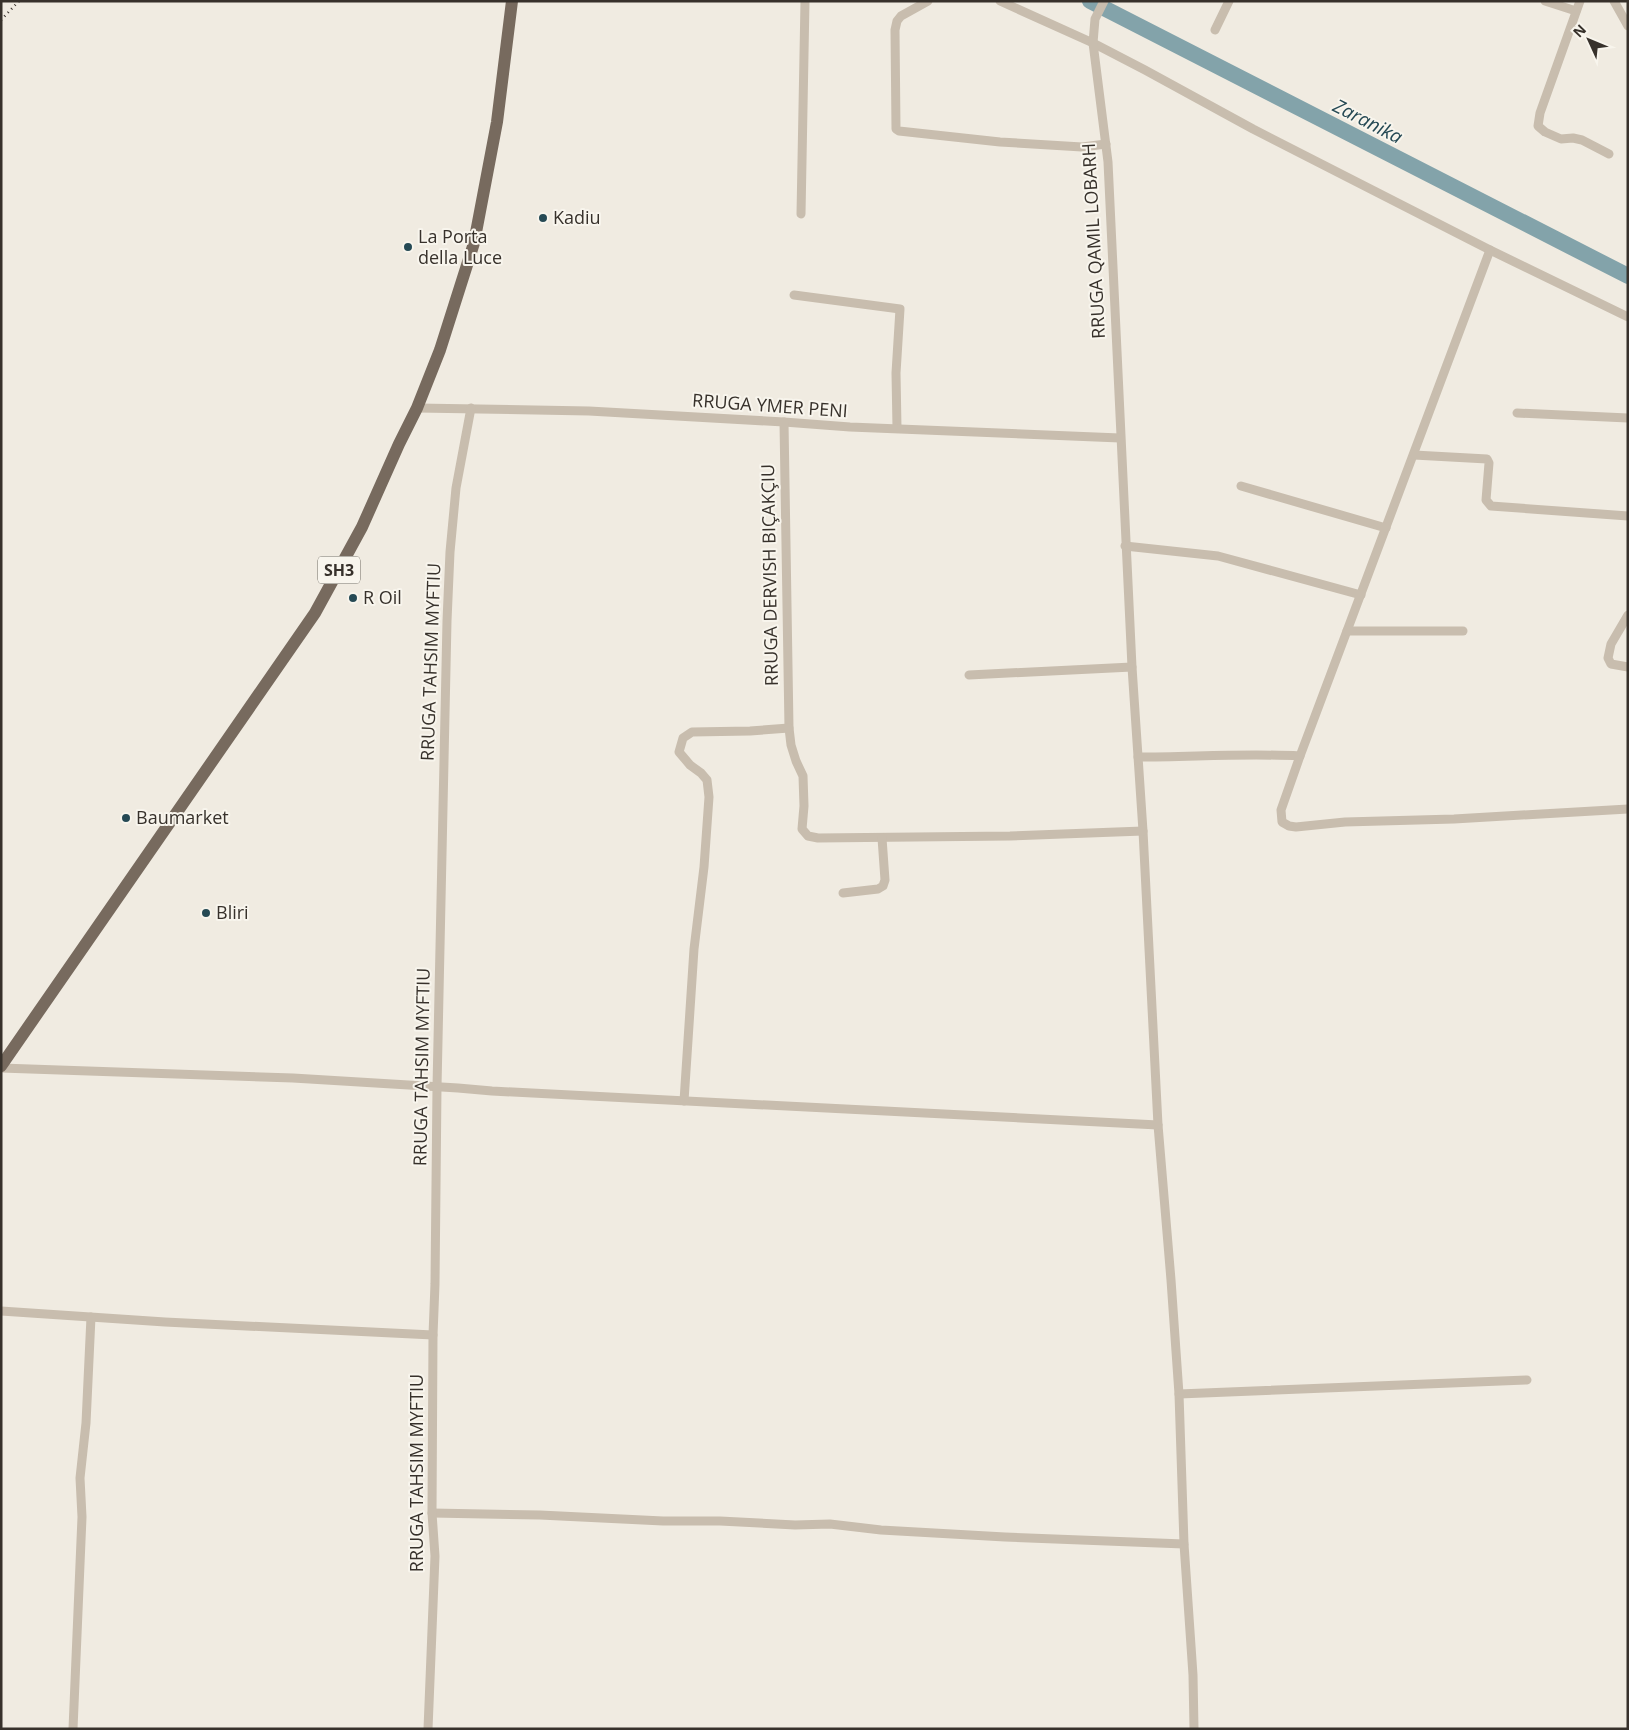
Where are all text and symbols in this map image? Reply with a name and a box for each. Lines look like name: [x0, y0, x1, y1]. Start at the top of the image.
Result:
north arrow: [1564, 15, 1614, 65]
text: N: [1568, 20, 1590, 41]
water label: Zaranika: [1328, 92, 1407, 150]
street label: RRUGA QAMIL LOBARH: [1076, 143, 1110, 340]
place label: Kadiu: [553, 205, 601, 229]
marker: Kadiu: [537, 212, 549, 224]
place label: La Porta della Luce: [418, 224, 502, 269]
marker: La Porta della Luce: [402, 241, 414, 253]
street label: RRUGA YMER PENI: [691, 388, 849, 422]
street label: RRUGA DERVISH BIÇAKÇIU: [755, 464, 783, 686]
road number: SH3: [318, 556, 360, 584]
street label: RRUGA TAHSIM MYFTIU: [415, 562, 445, 762]
place label: R Oil: [363, 585, 402, 609]
marker: R Oil: [347, 592, 359, 604]
place label: Baumarket: [136, 805, 229, 829]
marker: Baumarket: [120, 812, 132, 824]
place label: Bliri: [216, 900, 249, 924]
marker: Bliri: [200, 907, 212, 919]
street label: RRUGA TAHSIM MYFTIU: [407, 968, 435, 1166]
street label: RRUGA TAHSIM MYFTIU: [404, 1374, 428, 1572]

